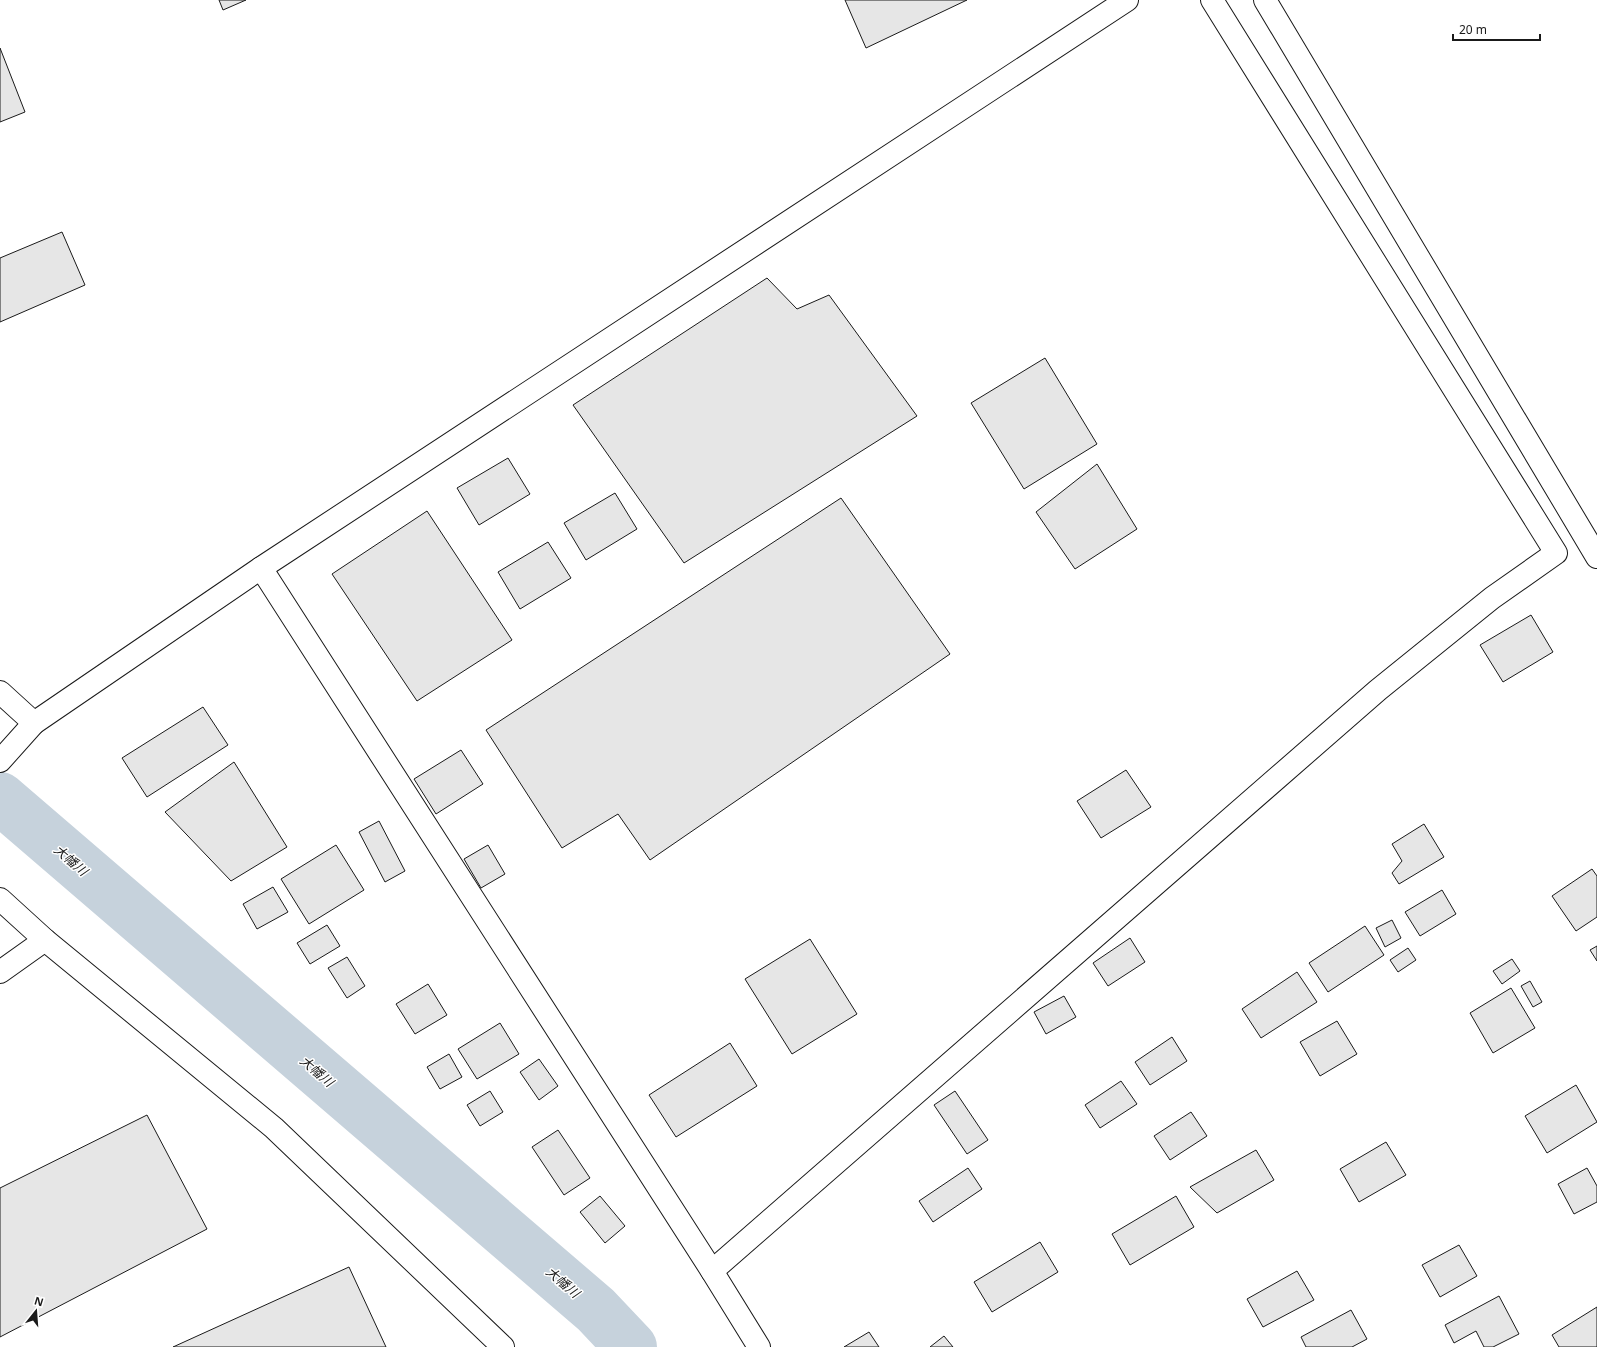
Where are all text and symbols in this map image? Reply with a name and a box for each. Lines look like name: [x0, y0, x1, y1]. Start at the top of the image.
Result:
scale bar: [1453, 16, 1540, 42]
text: 20 m: [1459, 21, 1487, 38]
water label: 大幡川: [50, 840, 93, 881]
water label: 大幡川: [296, 1051, 339, 1092]
water label: 大幡川: [542, 1262, 585, 1303]
north arrow: [16, 1291, 56, 1331]
text: N: [33, 1292, 46, 1309]

